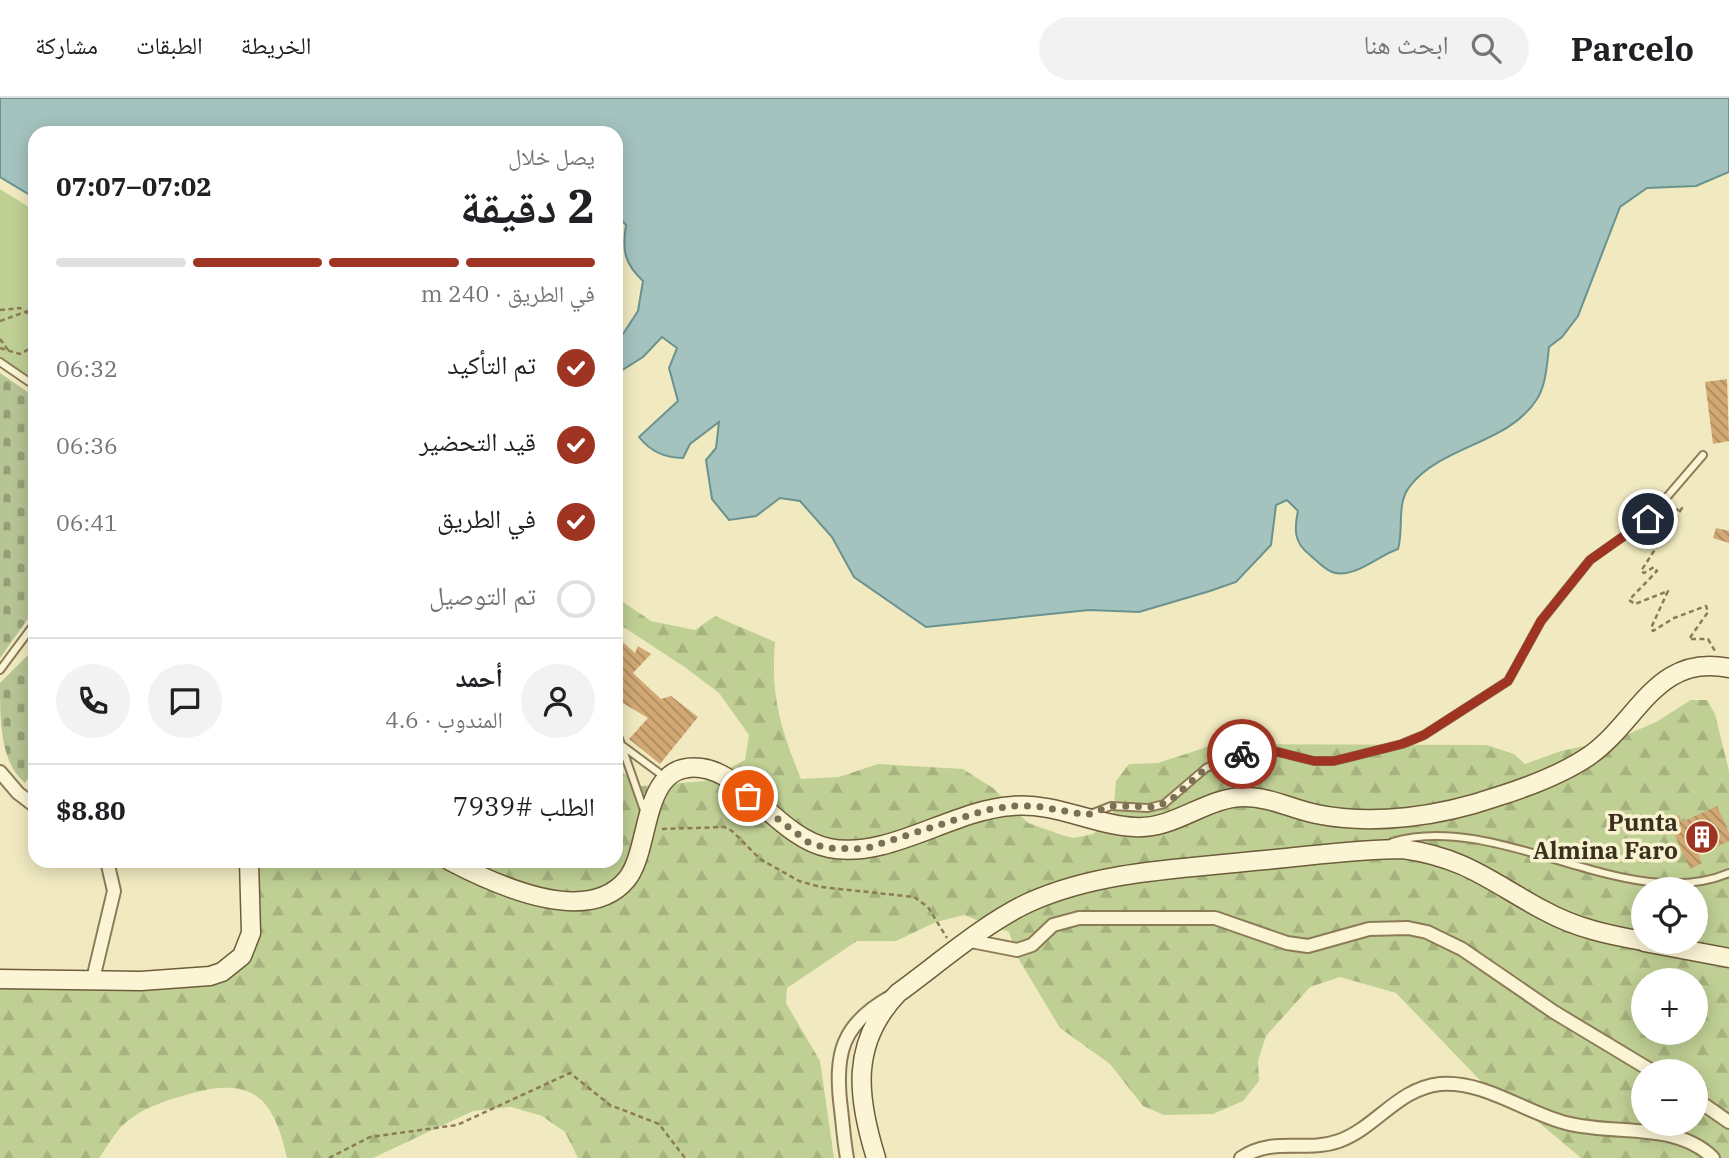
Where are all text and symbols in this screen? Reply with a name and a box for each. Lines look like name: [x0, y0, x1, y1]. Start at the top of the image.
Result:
search box: [1039, 17, 1529, 80]
text: ابحث هنا: [1363, 27, 1449, 61]
text: Parcelo: [1571, 27, 1694, 70]
text: مشاركة: [35, 29, 98, 61]
text: الطبقات: [136, 29, 203, 61]
text: الخريطة: [241, 29, 311, 61]
icon: search: [1467, 29, 1505, 67]
text: يصل خلال: [508, 141, 595, 171]
text: 07:02–07:07: [56, 169, 212, 203]
text: 2 دقيقة: [460, 176, 595, 236]
text: في الطريق · 240 m: [421, 278, 595, 308]
text: تم التأكيد: [447, 347, 536, 381]
icon: check: [557, 349, 595, 387]
text: 06:32: [56, 353, 118, 383]
text: قيد التحضير: [419, 424, 536, 458]
icon: check: [557, 426, 595, 464]
text: 06:36: [56, 430, 118, 460]
pin: [1618, 489, 1678, 549]
icon: home: [1629, 500, 1667, 538]
text: في الطريق: [437, 501, 536, 535]
icon: check: [557, 503, 595, 541]
text: 06:41: [56, 507, 118, 537]
text: تم التوصيل: [429, 578, 536, 612]
text: أحمد: [455, 660, 503, 694]
button: phone: [56, 664, 130, 738]
button: chat: [148, 664, 222, 738]
button: person: [521, 664, 595, 738]
text: المندوب · 4.6: [385, 704, 503, 734]
courier: [1207, 719, 1277, 789]
icon: bike: [1223, 735, 1261, 773]
pin: [718, 766, 778, 826]
icon: bag: [729, 777, 767, 815]
text: الطلب #7939: [453, 789, 595, 823]
text: $8.80: [56, 793, 126, 827]
place label: Punta Almina Faro: [1533, 806, 1678, 866]
building icon: Punta Almina Faro: [1683, 818, 1721, 856]
map controls: [1631, 877, 1708, 1136]
button: locate: [1631, 877, 1708, 954]
button: +: [1631, 968, 1708, 1045]
button: −: [1631, 1059, 1708, 1136]

